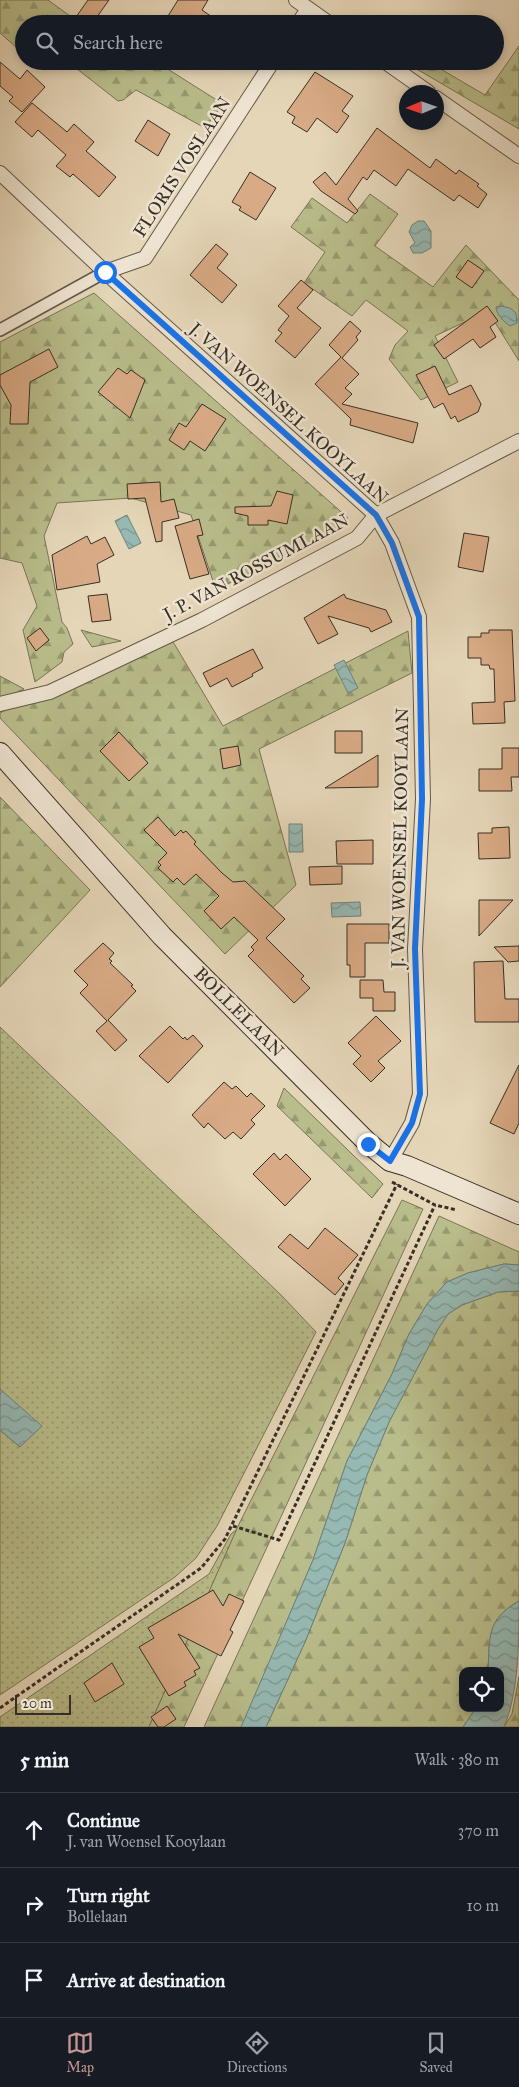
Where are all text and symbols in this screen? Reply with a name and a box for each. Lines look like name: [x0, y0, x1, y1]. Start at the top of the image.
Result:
search box: [15, 15, 504, 70]
icon: search: [33, 29, 61, 57]
text: Search here: [73, 31, 163, 54]
north arrow: [399, 85, 444, 130]
street label: FLORIS VOSLAAN: [128, 93, 236, 241]
route start: [94, 261, 117, 284]
street label: J. VAN WOENSEL KOOYLAAN: [183, 316, 393, 509]
street label: J. P. VAN ROSSUMLAAN: [158, 509, 353, 627]
street label: J. VAN WOENSEL KOOYLAAN: [387, 708, 414, 970]
street label: BOLLELAAN: [189, 962, 289, 1062]
route end: [357, 1133, 380, 1156]
map controls: [459, 1667, 504, 1712]
button: locate: [459, 1667, 504, 1712]
scale bar: [15, 1692, 71, 1715]
text: 20 m: [22, 1695, 52, 1712]
text: 5 min: [20, 1747, 69, 1773]
text: Walk · 380 m: [415, 1750, 499, 1769]
text: Continue: [67, 1809, 140, 1832]
icon: ahead: [20, 1816, 48, 1844]
text: 370 m: [458, 1821, 499, 1840]
text: J. van Woensel Kooylaan: [67, 1832, 226, 1851]
text: Turn right: [67, 1884, 150, 1907]
icon: right: [20, 1891, 48, 1919]
text: 10 m: [467, 1896, 499, 1915]
text: Bollelaan: [67, 1907, 127, 1926]
icon: arrive: [20, 1966, 48, 1994]
text: Arrive at destination: [67, 1969, 225, 1992]
tab: Map: [66, 2029, 94, 2076]
tab: Directions: [227, 2029, 287, 2076]
tab: Saved: [420, 2029, 453, 2076]

